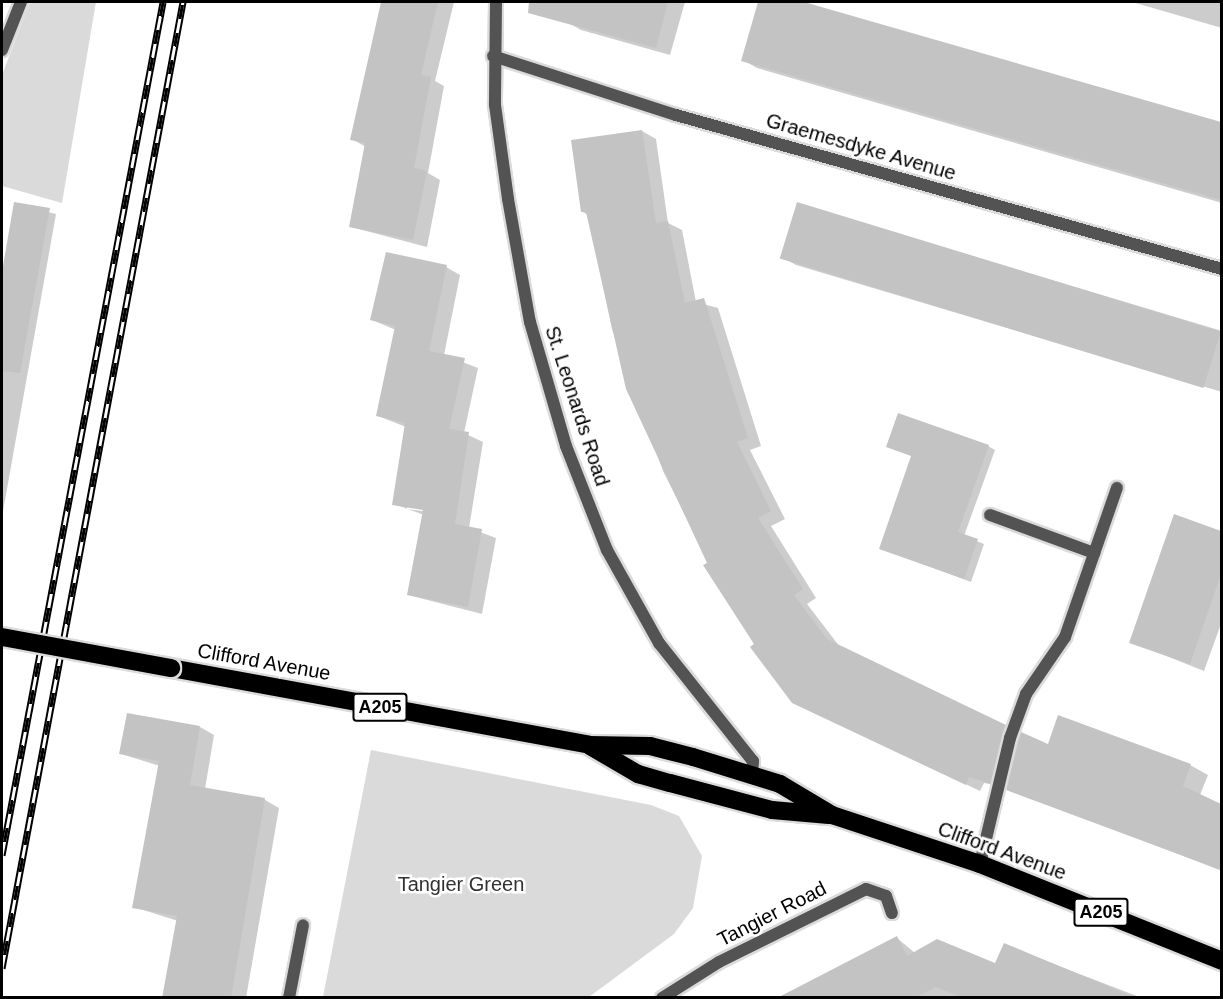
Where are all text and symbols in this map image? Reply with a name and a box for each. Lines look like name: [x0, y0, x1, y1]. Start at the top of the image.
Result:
street label: Graemesdyke Avenue: [763, 108, 959, 186]
street label: St. Leonards Road: [540, 323, 614, 489]
street label: Clifford Avenue: [195, 638, 333, 686]
road number: A205: [352, 692, 409, 722]
street label: Clifford Avenue: [934, 816, 1070, 886]
park label: Tangier Green: [398, 872, 524, 896]
street label: Tangier Road: [714, 876, 830, 952]
road number: A205: [1072, 897, 1130, 927]

